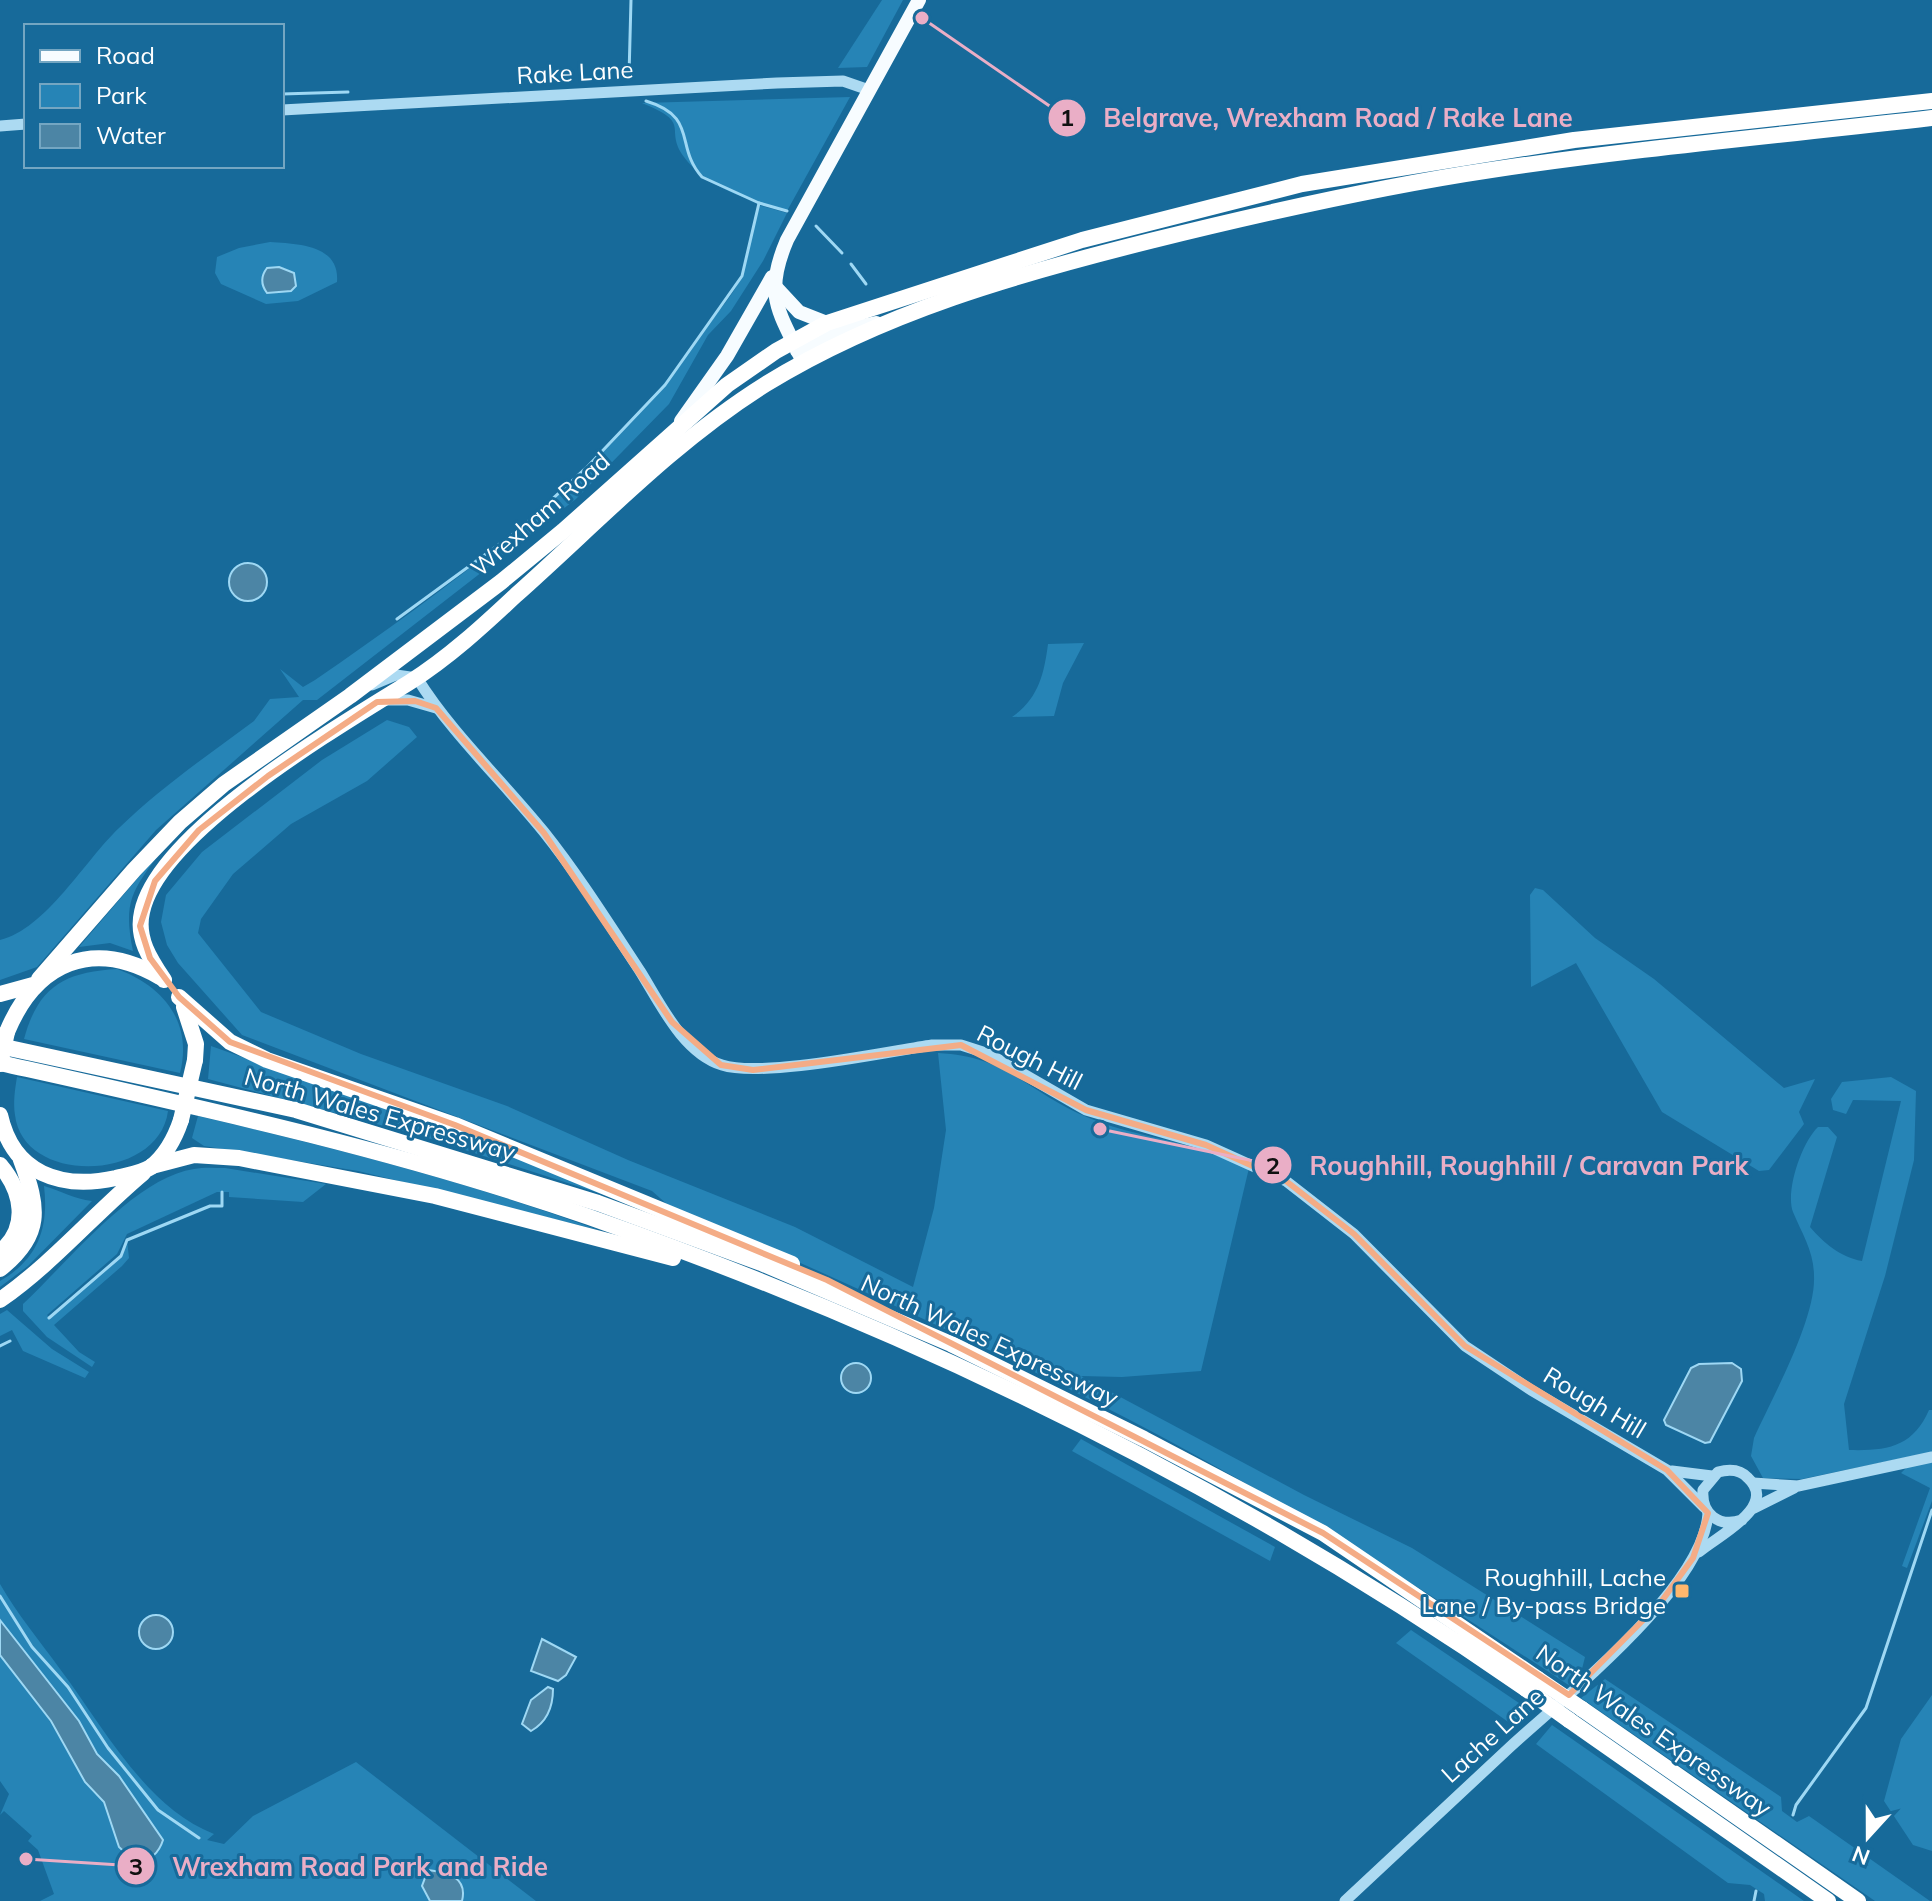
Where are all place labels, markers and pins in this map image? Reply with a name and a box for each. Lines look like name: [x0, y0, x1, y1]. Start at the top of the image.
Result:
callout: Belgrave, Wrexham Road / Rake Lane: [1047, 93, 1588, 143]
callout: Roughhill, Roughhill / Caravan Park: [1253, 1140, 1764, 1190]
place label: Roughhill, Lache Lane / By-pass Bridge: [1422, 1562, 1666, 1620]
marker: Roughhill, Lache Lane / By-pass Bridge: [1673, 1582, 1691, 1600]
callout: Wrexham Road Park and Ride: [116, 1841, 564, 1891]

